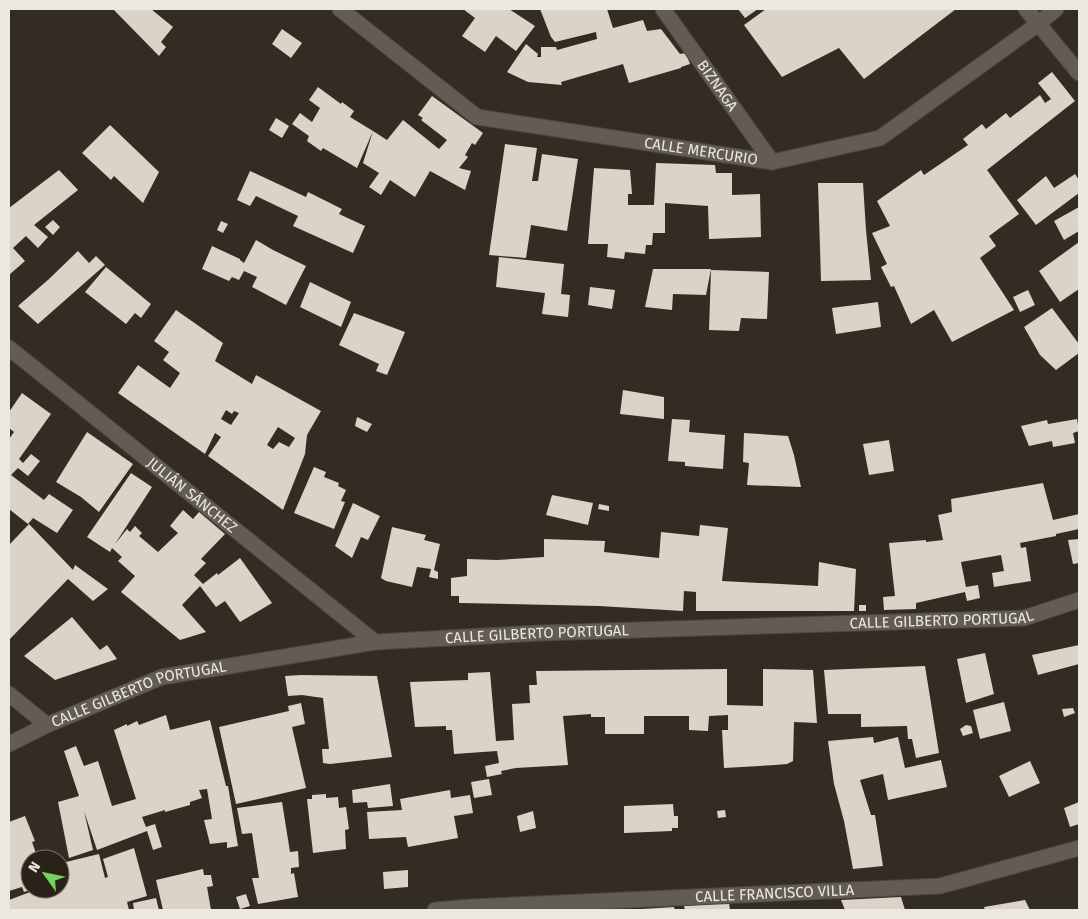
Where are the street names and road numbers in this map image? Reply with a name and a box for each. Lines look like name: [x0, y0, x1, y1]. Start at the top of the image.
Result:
street label: BIZNAGA: [693, 57, 742, 115]
street label: CALLE MERCURIO: [643, 134, 759, 169]
street label: JULIÁN SÁNCHEZ: [143, 454, 241, 537]
street label: CALLE GILBERTO PORTUGAL: [849, 606, 1036, 632]
street label: CALLE GILBERTO PORTUGAL: [444, 621, 630, 647]
street label: CALLE GILBERTO PORTUGAL: [49, 658, 228, 731]
street label: CALLE FRANCISCO VILLA: [695, 881, 855, 906]

